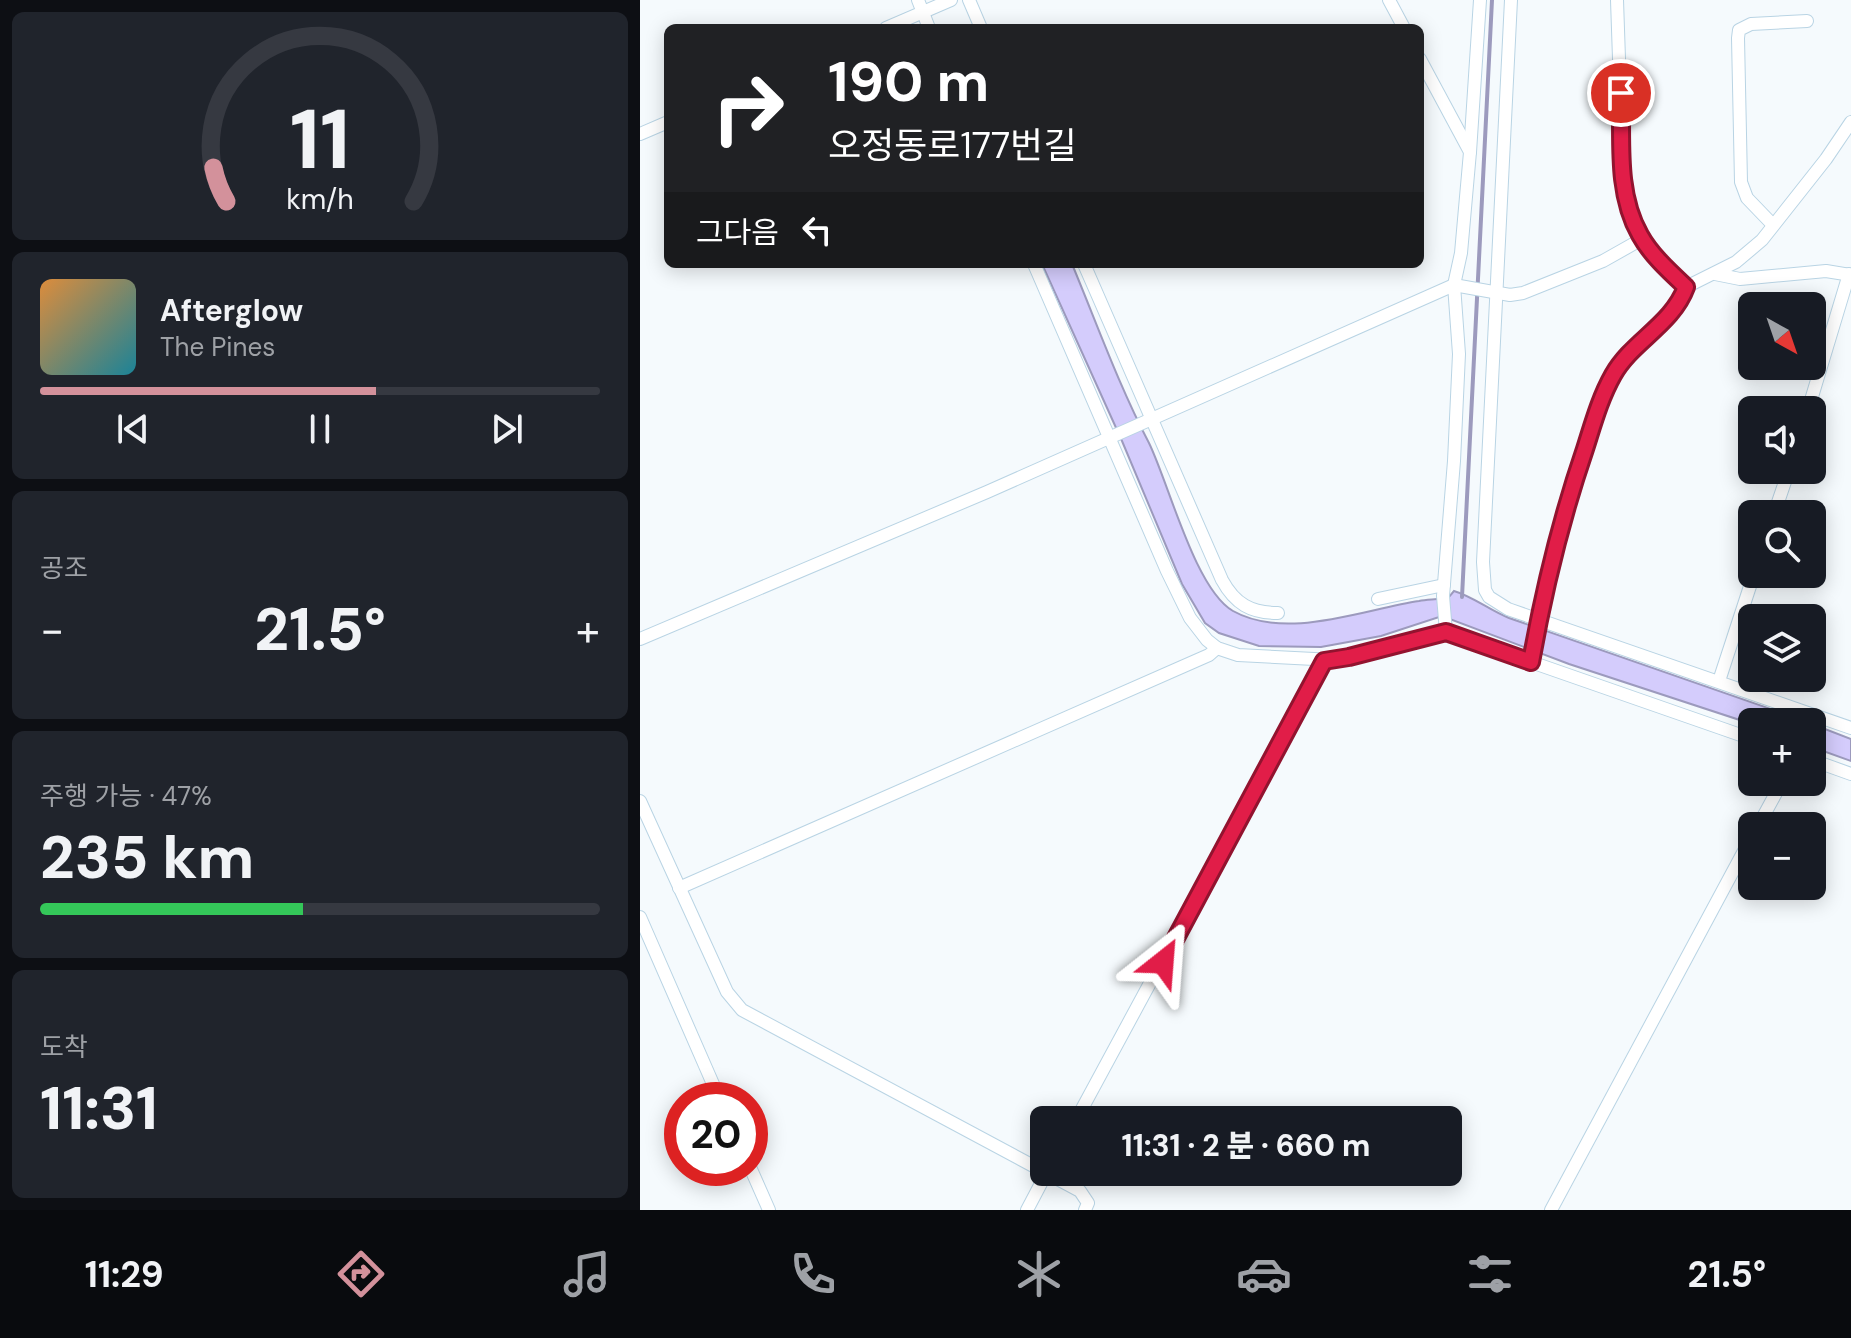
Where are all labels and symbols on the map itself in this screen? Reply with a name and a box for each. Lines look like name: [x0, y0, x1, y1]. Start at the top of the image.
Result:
pin: [1587, 59, 1655, 127]
north arrow: [1738, 292, 1826, 380]
position arrow: [1121, 920, 1205, 1004]
speed limit sign: 20: [664, 1082, 768, 1186]

